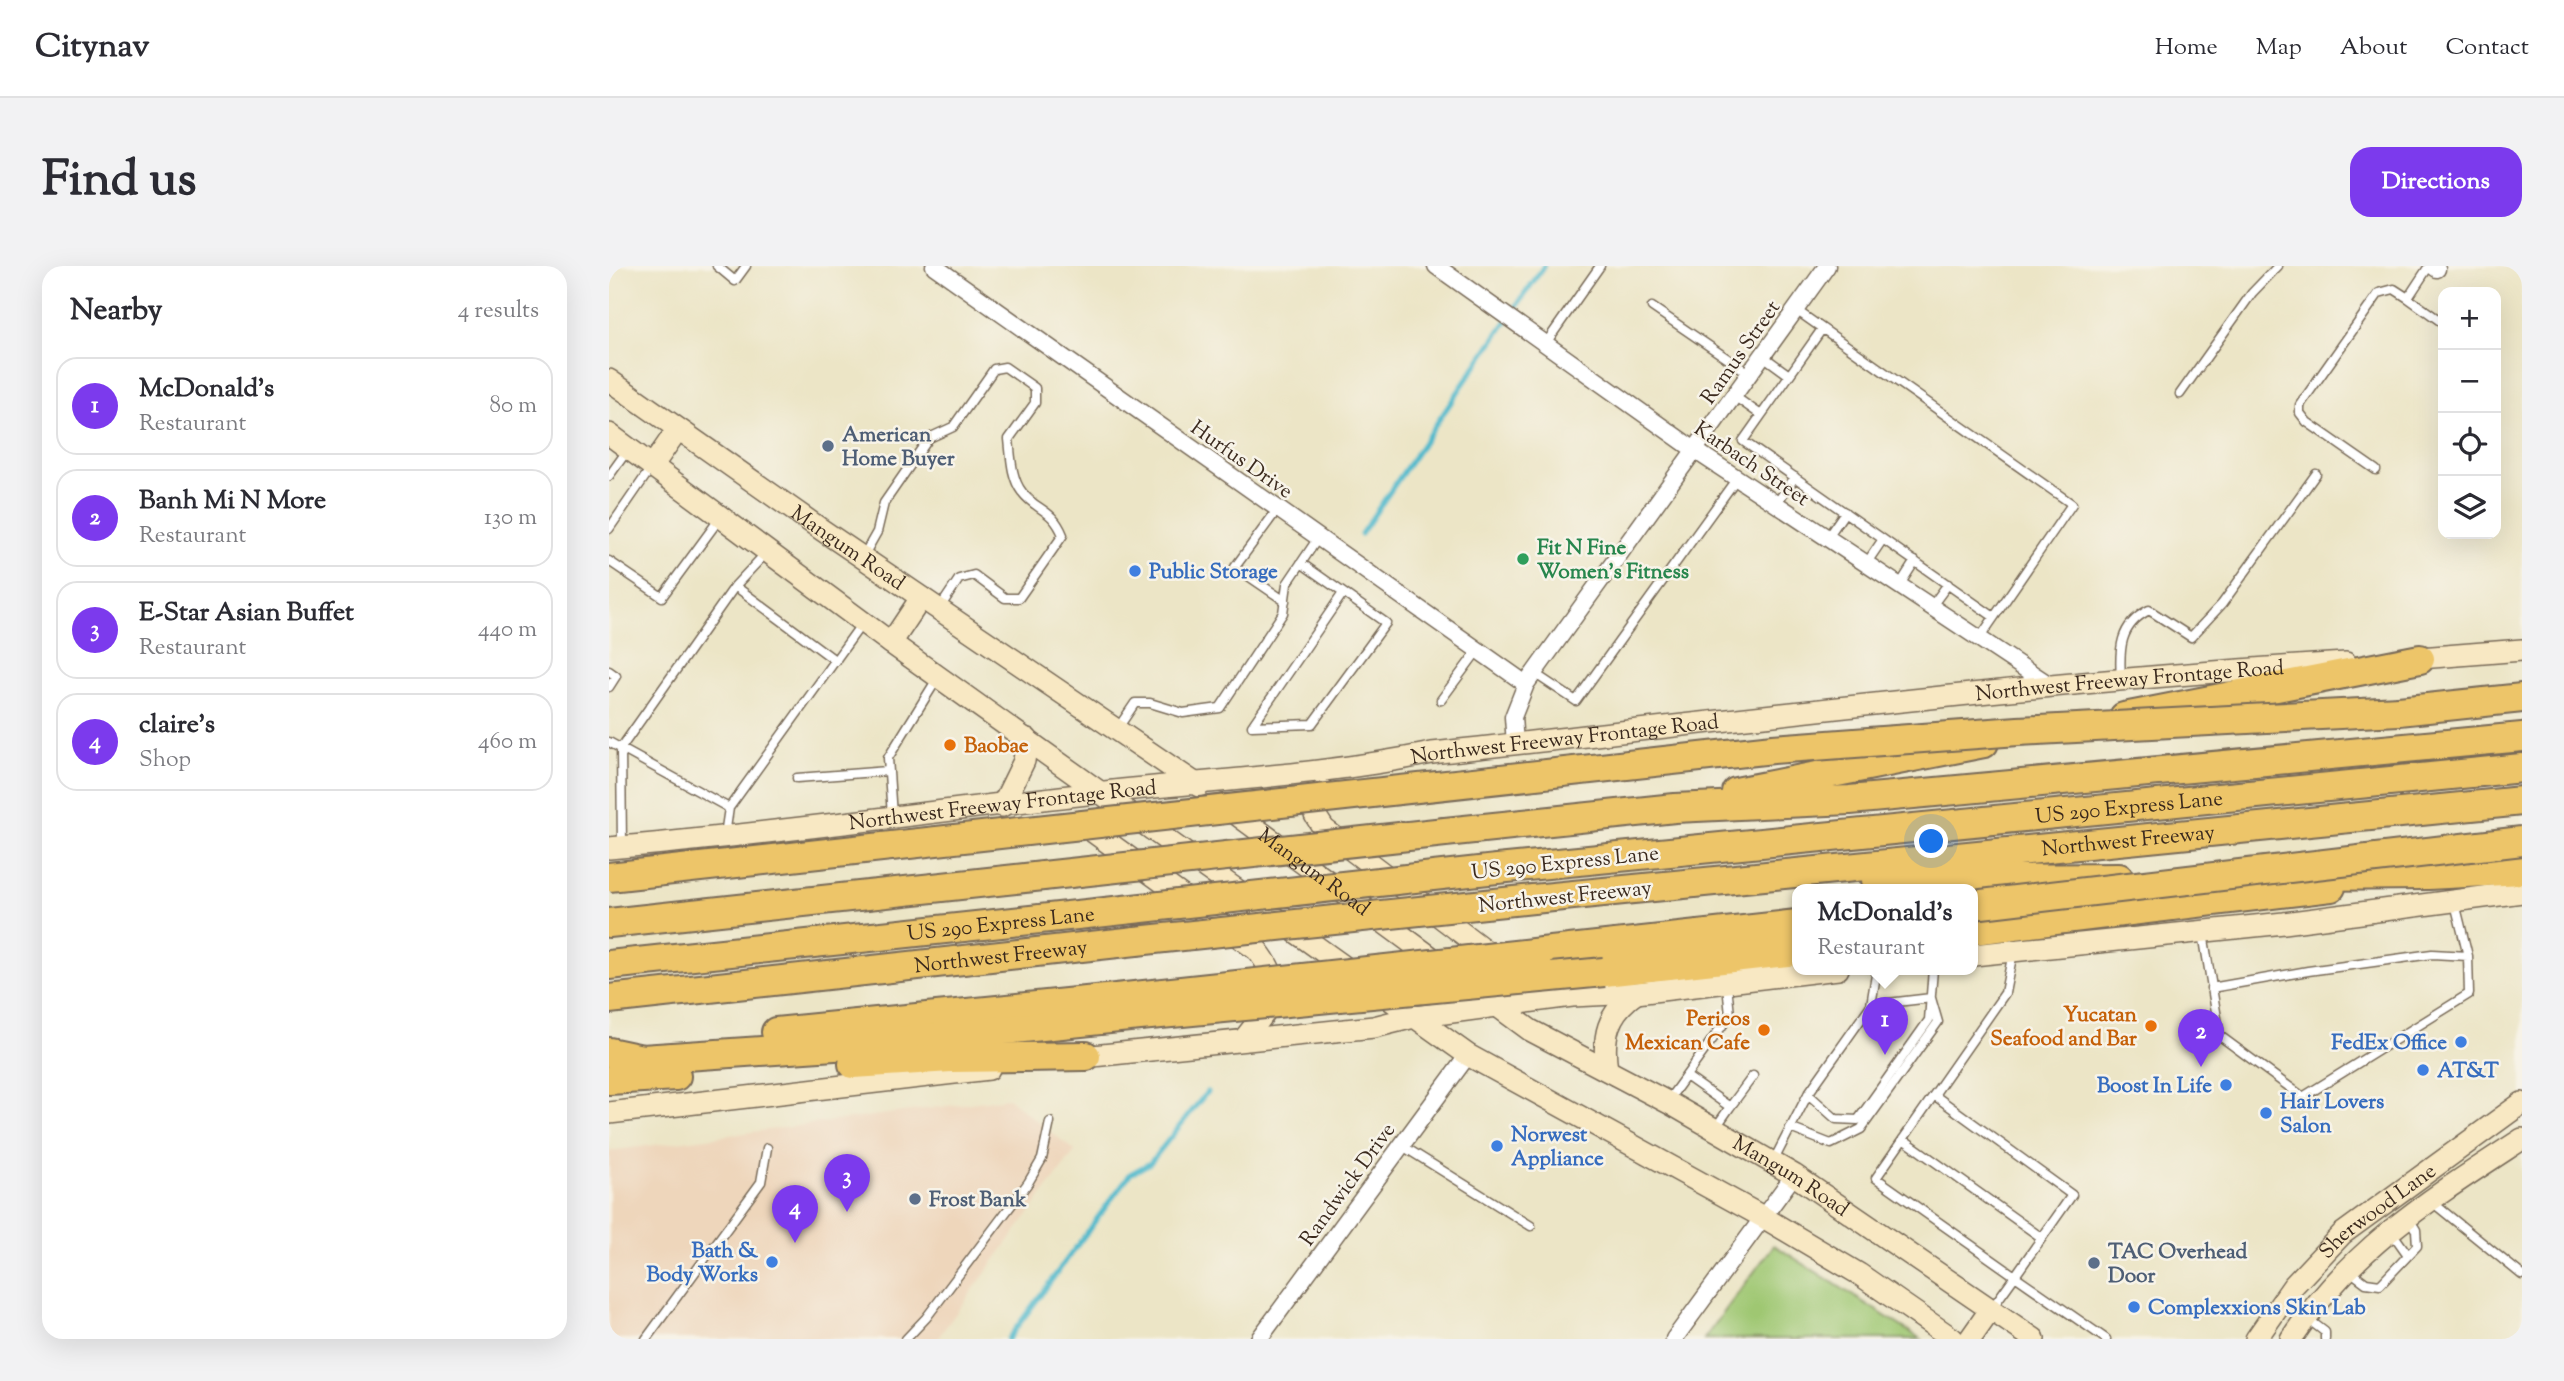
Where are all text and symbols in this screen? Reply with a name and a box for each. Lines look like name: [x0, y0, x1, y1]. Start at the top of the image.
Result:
text: Citynav: [35, 24, 150, 72]
text: Home: [2155, 31, 2218, 65]
text: Map: [2256, 31, 2302, 65]
text: About: [2340, 31, 2407, 65]
text: Contact: [2445, 31, 2529, 65]
text: Find us: [42, 147, 196, 217]
button: Directions: [2350, 147, 2522, 217]
map controls: [2438, 287, 2501, 539]
button: +: [2438, 287, 2501, 350]
text: Nearby: [70, 290, 162, 333]
text: 4 results: [458, 295, 539, 328]
street label: Ramus Street: [1695, 295, 1789, 411]
button: −: [2438, 350, 2501, 413]
text: McDonald's: [139, 371, 274, 408]
text: 1: [91, 390, 99, 423]
text: 80 m: [489, 390, 537, 423]
text: Restaurant: [139, 408, 246, 441]
button: locate: [2438, 413, 2501, 476]
street label: Hurfus Drive: [1183, 414, 1298, 507]
street label: Karbach Street: [1687, 415, 1815, 514]
place label: American Home Buyer: [842, 421, 955, 475]
marker: American Home Buyer: [820, 438, 836, 454]
button: layers: [2438, 476, 2501, 539]
text: Banh Mi N More: [139, 483, 326, 520]
street label: Mangum Road: [784, 499, 910, 599]
text: 2: [90, 502, 100, 535]
text: 130 m: [484, 502, 537, 535]
text: Restaurant: [139, 520, 246, 553]
place label: Fit N Fine Women's Fitness: [1537, 534, 1689, 588]
marker: Fit N Fine Women's Fitness: [1515, 551, 1531, 567]
place label: Public Storage: [1149, 558, 1278, 588]
marker: Public Storage: [1127, 563, 1143, 579]
text: E-Star Asian Buffet: [139, 595, 354, 632]
text: 3: [90, 614, 100, 647]
text: 440 m: [478, 614, 537, 647]
text: Restaurant: [139, 632, 246, 665]
street label: Northwest Freeway Frontage Road: [1974, 654, 2285, 710]
text: claire's: [139, 707, 215, 744]
street label: Northwest Freeway Frontage Road: [1408, 708, 1720, 774]
text: 4: [89, 726, 101, 759]
text: 460 m: [478, 726, 537, 759]
place label: Baobae: [964, 732, 1029, 762]
marker: Baobae: [942, 737, 958, 753]
text: Shop: [139, 744, 191, 777]
street label: Northwest Freeway Frontage Road: [847, 774, 1158, 839]
street label: US 290 Express Lane: [2034, 785, 2224, 833]
street label: Northwest Freeway: [2040, 818, 2217, 866]
street label: Mangum Road: [1251, 822, 1375, 924]
your location: [1914, 824, 1948, 858]
street label: US 290 Express Lane: [1470, 839, 1660, 889]
street label: Northwest Freeway: [1477, 874, 1654, 922]
popup: [1792, 884, 1978, 975]
text: McDonald's: [1817, 895, 1953, 932]
street label: US 290 Express Lane: [906, 900, 1096, 950]
text: Restaurant: [1817, 932, 1925, 965]
street label: Northwest Freeway: [913, 933, 1090, 982]
pin: 1: [1862, 997, 1908, 1055]
place label: Yucatan Seafood and Bar: [1990, 1001, 2138, 1055]
place label: Pericos Mexican Cafe: [1625, 1005, 1750, 1059]
pin: 2: [2178, 1009, 2224, 1067]
marker: Yucatan Seafood and Bar: [2143, 1018, 2159, 1034]
marker: Pericos Mexican Cafe: [1756, 1022, 1772, 1038]
place label: FedEx Office: [2331, 1029, 2447, 1059]
marker: FedEx Office: [2453, 1034, 2469, 1050]
place label: AT&T: [2437, 1057, 2499, 1087]
marker: AT&T: [2415, 1062, 2431, 1078]
place label: Boost In Life: [2097, 1072, 2212, 1102]
marker: Boost In Life: [2218, 1077, 2234, 1093]
place label: Hair Lovers Salon: [2280, 1088, 2384, 1142]
marker: Hair Lovers Salon: [2258, 1105, 2274, 1121]
street label: Randwick Drive: [1294, 1117, 1404, 1253]
place label: Norwest Appliance: [1511, 1121, 1604, 1175]
street label: Mangum Road: [1726, 1130, 1854, 1225]
marker: Norwest Appliance: [1489, 1138, 1505, 1154]
pin: 3: [824, 1154, 870, 1212]
street label: Sherwood Lane: [2313, 1157, 2443, 1267]
pin: 4: [772, 1185, 818, 1243]
place label: Frost Bank: [929, 1186, 1027, 1216]
marker: Frost Bank: [907, 1191, 923, 1207]
place label: Bath & Body Works: [646, 1237, 759, 1291]
place label: TAC Overhead Door: [2108, 1238, 2247, 1292]
marker: Bath & Body Works: [764, 1254, 780, 1270]
marker: TAC Overhead Door: [2086, 1255, 2102, 1271]
place label: Complexxions Skin Lab: [2148, 1294, 2366, 1324]
marker: Complexxions Skin Lab: [2126, 1299, 2142, 1315]

